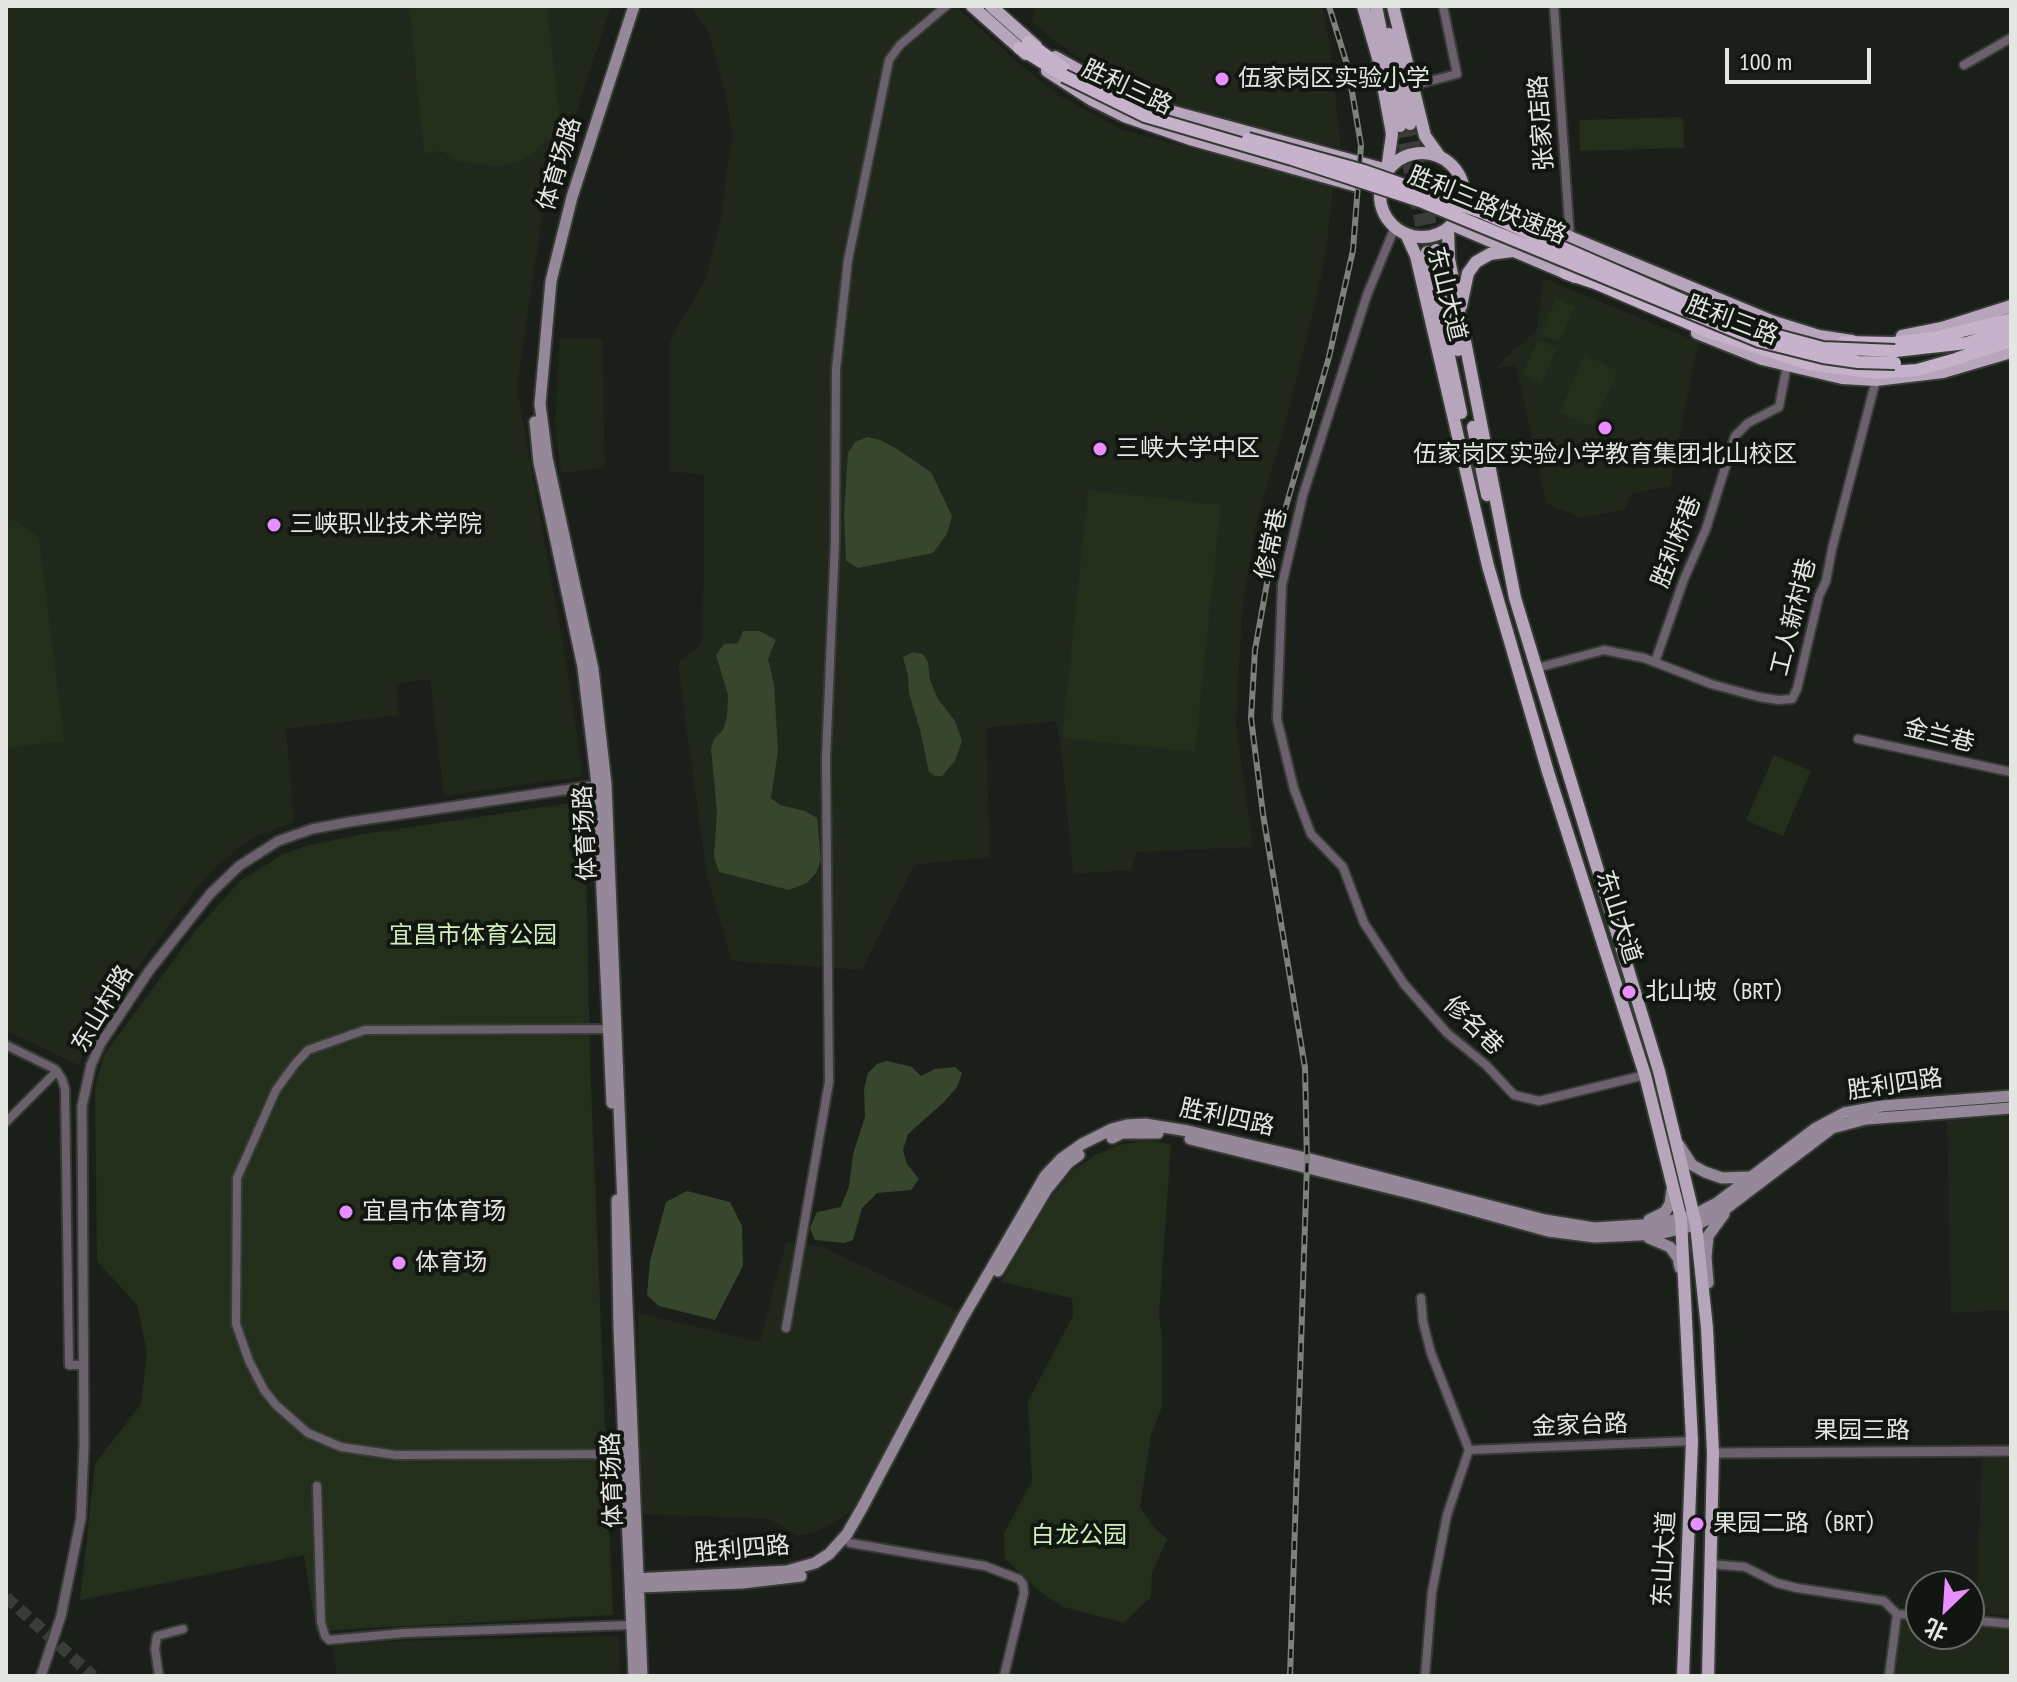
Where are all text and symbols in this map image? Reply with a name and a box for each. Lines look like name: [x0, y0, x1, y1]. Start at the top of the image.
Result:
scale bar: [1729, 32, 1875, 82]
text: 100 m: [1739, 46, 1792, 77]
street label: 胜利三路: [1077, 55, 1177, 121]
place label: 伍家岗区实验小学: [1238, 65, 1430, 93]
marker: 伍家岗区实验小学: [1213, 70, 1231, 88]
street label: 张家店路: [1524, 74, 1560, 172]
street label: 体育场路: [532, 114, 588, 214]
street label: 胜利三路快速路: [1404, 161, 1570, 251]
street label: 东山大道: [1420, 244, 1472, 344]
street label: 胜利三路: [1682, 290, 1782, 352]
marker: 伍家岗区实验小学教育集团北山校区: [1596, 419, 1614, 437]
place label: 三峡大学中区: [1116, 435, 1260, 463]
marker: 三峡大学中区: [1091, 440, 1109, 458]
place label: 伍家岗区实验小学教育集团北山校区: [1413, 441, 1797, 469]
street label: 胜利桥巷: [1646, 492, 1708, 592]
street label: 修常巷: [1250, 506, 1294, 582]
place label: 三峡职业技术学院: [290, 511, 482, 539]
marker: 三峡职业技术学院: [265, 516, 283, 534]
street label: 工人新村巷: [1766, 555, 1822, 679]
street label: 金兰巷: [1901, 713, 1977, 759]
street label: 体育场路: [569, 784, 603, 882]
street label: 东山大道: [1589, 867, 1647, 967]
park label: 宜昌市体育公园: [389, 922, 557, 950]
street label: 东山村路: [66, 960, 140, 1058]
place label: 北山坡（BRT）: [1645, 978, 1797, 1006]
marker: 北山坡（BRT）: [1620, 983, 1638, 1001]
street label: 修名巷: [1437, 991, 1509, 1061]
street label: 胜利四路: [1845, 1064, 1945, 1106]
street label: 胜利四路: [1177, 1094, 1277, 1142]
place label: 宜昌市体育场: [362, 1198, 506, 1226]
marker: 宜昌市体育场: [337, 1203, 355, 1221]
place label: 体育场: [415, 1249, 487, 1277]
marker: 体育场: [390, 1254, 408, 1272]
street label: 金家台路: [1532, 1410, 1628, 1442]
street label: 果园三路: [1814, 1417, 1910, 1445]
street label: 体育场路: [597, 1432, 629, 1528]
street label: 东山大道: [1648, 1510, 1682, 1608]
place label: 果园二路（BRT）: [1713, 1510, 1889, 1538]
marker: 果园二路（BRT）: [1688, 1515, 1706, 1533]
park label: 白龙公园: [1031, 1522, 1127, 1550]
street label: 胜利四路: [693, 1531, 791, 1569]
north arrow: [1905, 1570, 1985, 1650]
text: 北: [1920, 1613, 1952, 1647]

